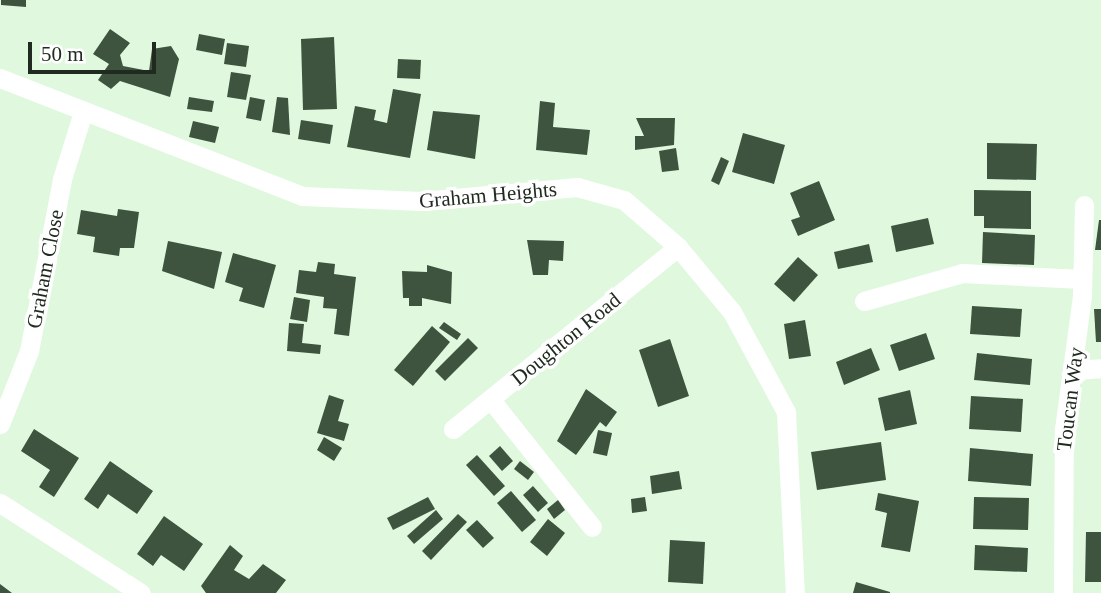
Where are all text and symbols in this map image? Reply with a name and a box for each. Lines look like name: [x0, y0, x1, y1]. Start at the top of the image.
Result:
scale bar: [32, 28, 159, 72]
text: 50 m: [41, 42, 84, 66]
street label: Graham Heights: [418, 176, 558, 214]
street label: Graham Close: [21, 207, 69, 331]
street label: Doughton Road: [506, 287, 626, 391]
street label: Toucan Way: [1051, 345, 1089, 453]

